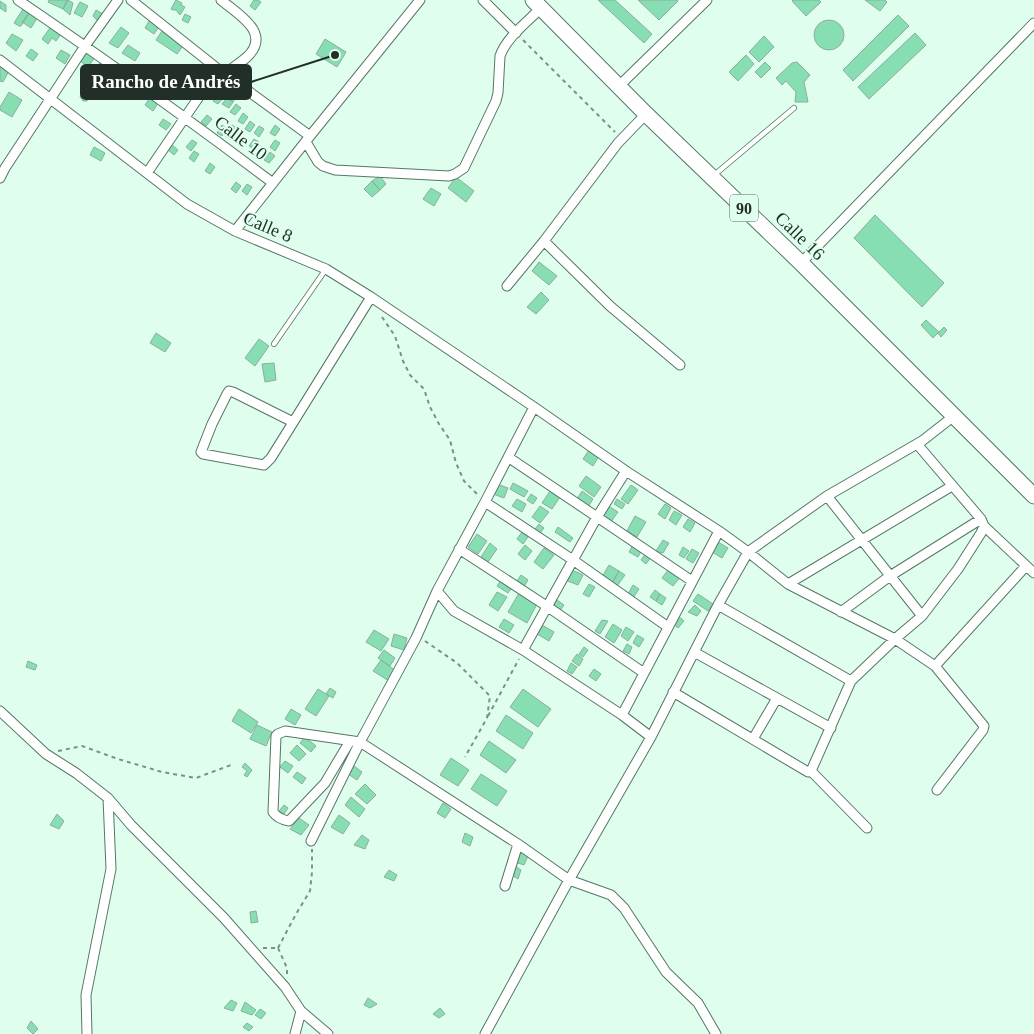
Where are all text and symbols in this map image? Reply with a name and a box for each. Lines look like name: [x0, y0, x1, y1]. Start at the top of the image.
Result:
callout: Rancho de Andrés: [81, 65, 251, 99]
text: Rancho de Andrés: [92, 71, 240, 92]
street label: Calle 10: [211, 112, 271, 164]
road number: 90: [730, 194, 758, 222]
street label: Calle 8: [240, 208, 296, 246]
street label: Calle 16: [771, 208, 829, 264]

